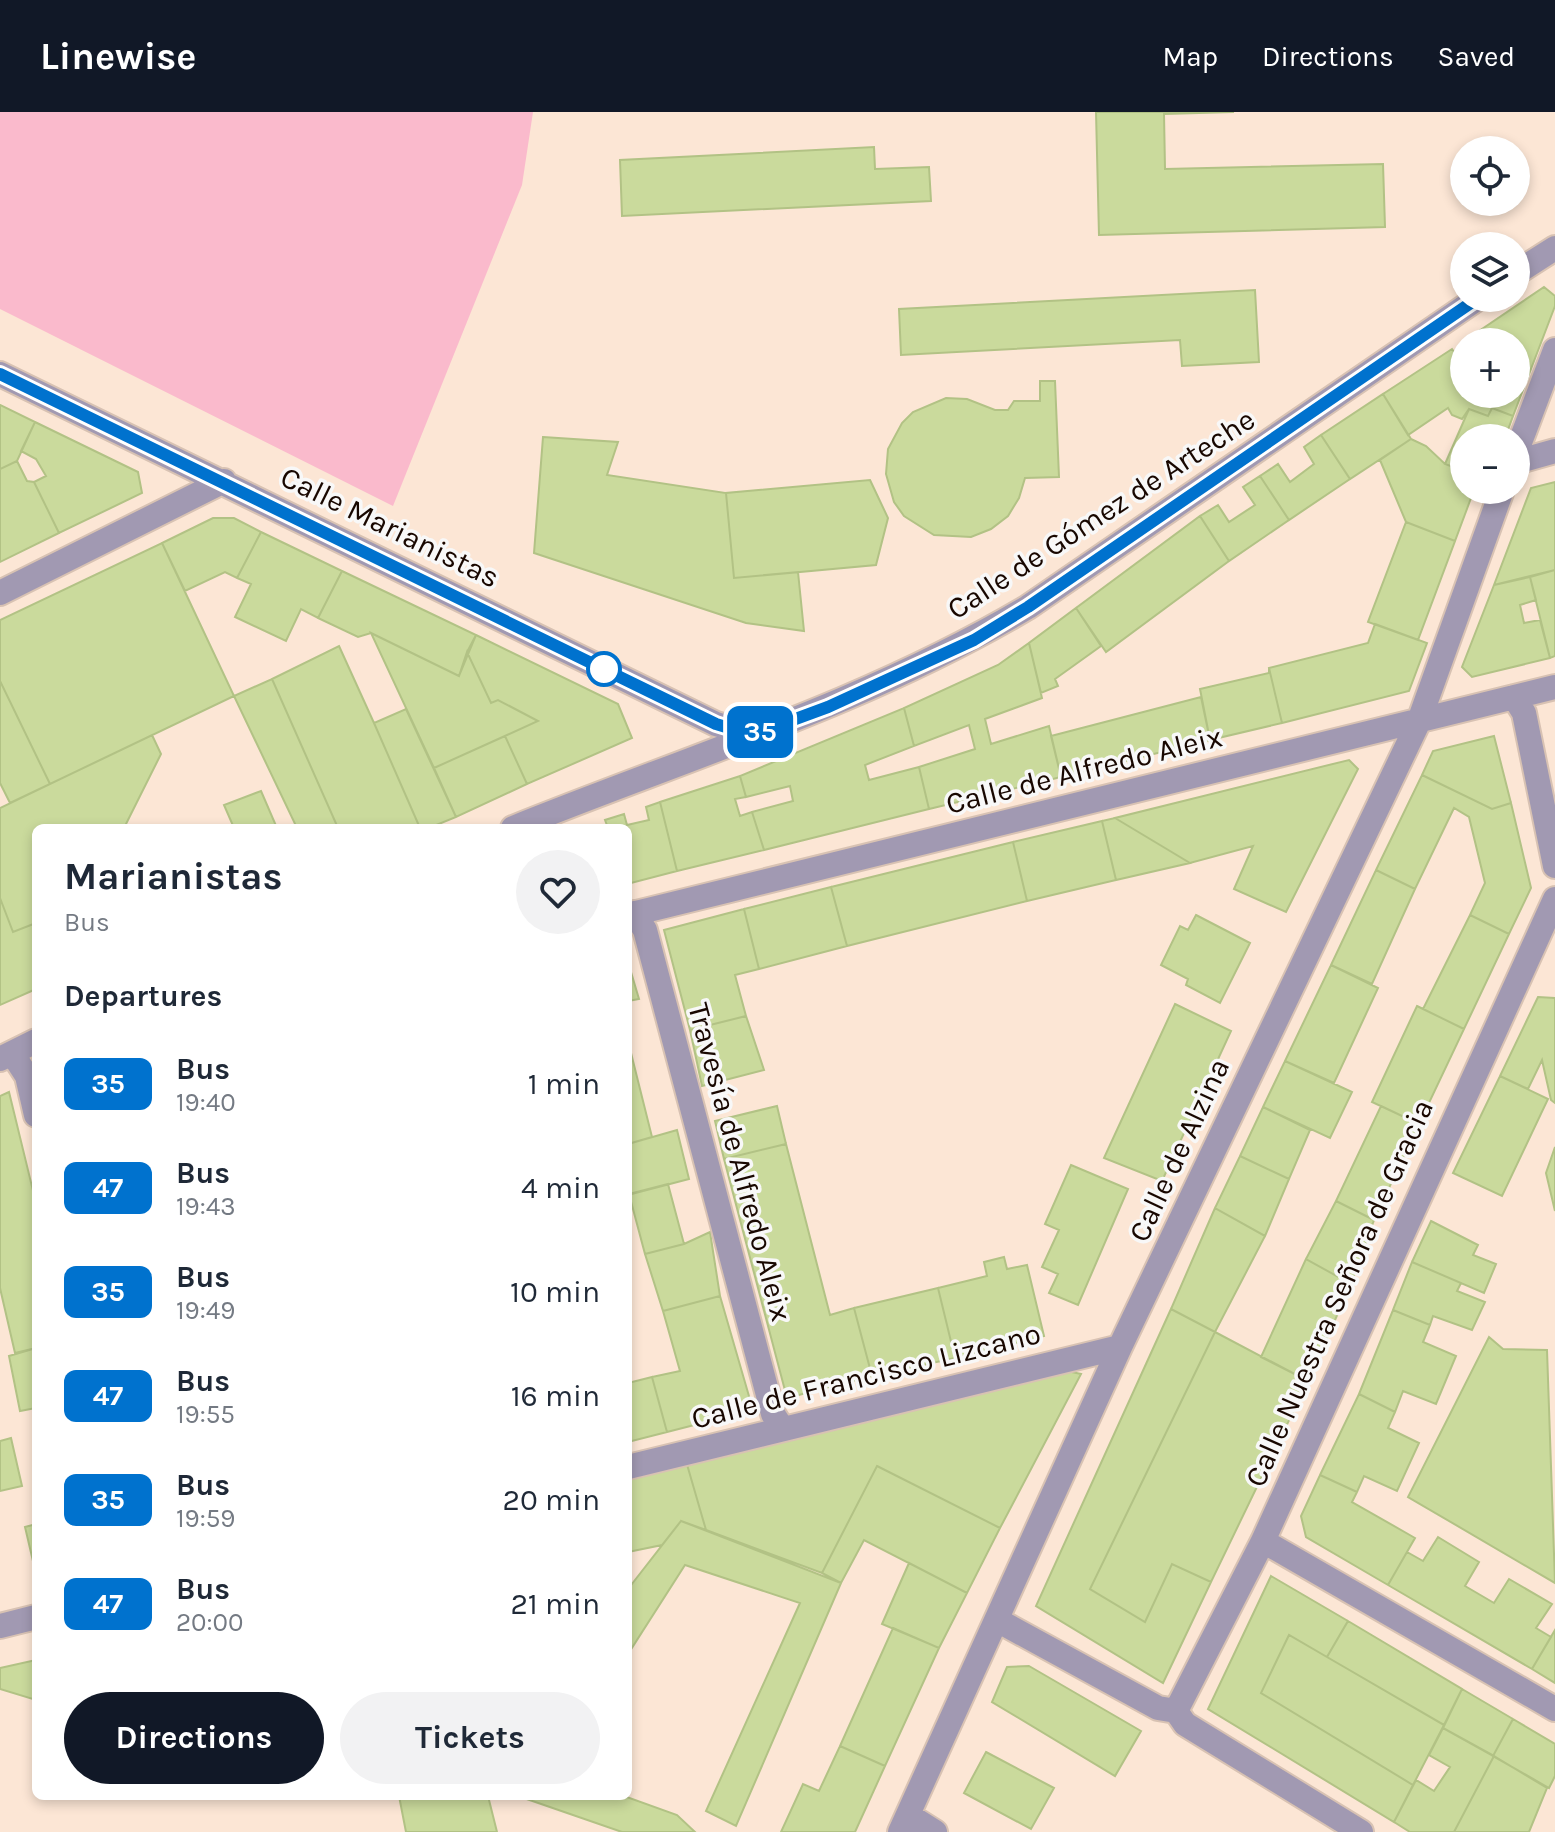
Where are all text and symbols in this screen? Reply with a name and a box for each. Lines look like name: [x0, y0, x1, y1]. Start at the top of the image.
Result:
text: Linewise: [40, 34, 197, 79]
text: Map: [1163, 40, 1218, 73]
text: Directions: [1262, 40, 1394, 73]
text: Saved: [1438, 40, 1515, 73]
map controls: [1450, 136, 1530, 504]
button: locate: [1450, 136, 1530, 216]
button: layers: [1450, 232, 1530, 312]
button: +: [1450, 328, 1530, 408]
street label: Calle de Gómez de Arteche: [941, 401, 1261, 627]
button: −: [1450, 424, 1530, 504]
street label: Calle Marianistas: [275, 458, 505, 596]
unlabelled marker: [587, 652, 621, 686]
line badge: 35: [724, 706, 796, 758]
text: 35: [743, 715, 777, 748]
street label: Calle de Alfredo Aleix: [942, 718, 1226, 822]
button: heart: [516, 850, 600, 934]
text: Marianistas: [64, 854, 283, 899]
text: Bus: [64, 907, 110, 938]
text: Departures: [64, 978, 222, 1014]
street label: Travesía de Alfredo Aleix: [680, 999, 800, 1325]
text: Bus: [176, 1051, 230, 1087]
street label: Calle de Alzina: [1121, 1053, 1237, 1247]
text: 1 min: [528, 1066, 600, 1102]
text: 35: [91, 1067, 125, 1100]
text: 19:40: [176, 1087, 236, 1118]
street label: Calle Nuestra Señora de Gracia: [1237, 1094, 1441, 1492]
text: Bus: [176, 1155, 230, 1191]
text: 4 min: [521, 1170, 600, 1206]
text: 47: [93, 1171, 123, 1204]
text: 19:43: [176, 1191, 236, 1222]
text: Bus: [176, 1259, 230, 1295]
text: 10 min: [510, 1274, 600, 1310]
text: 35: [91, 1275, 125, 1308]
text: 19:49: [176, 1295, 235, 1326]
street label: Calle de Francisco Lizcano: [688, 1315, 1044, 1437]
text: Bus: [176, 1363, 230, 1399]
text: 16 min: [511, 1378, 600, 1414]
text: 47: [93, 1379, 123, 1412]
text: 19:55: [176, 1399, 235, 1430]
text: Bus: [176, 1467, 230, 1503]
text: 20 min: [503, 1482, 600, 1518]
text: 35: [91, 1483, 125, 1516]
text: 19:59: [176, 1503, 235, 1534]
text: Bus: [176, 1571, 230, 1607]
text: 21 min: [510, 1586, 600, 1622]
text: 47: [93, 1587, 123, 1620]
text: 20:00: [176, 1607, 243, 1638]
button: Directions: [64, 1692, 324, 1784]
button: Tickets: [340, 1692, 600, 1784]

